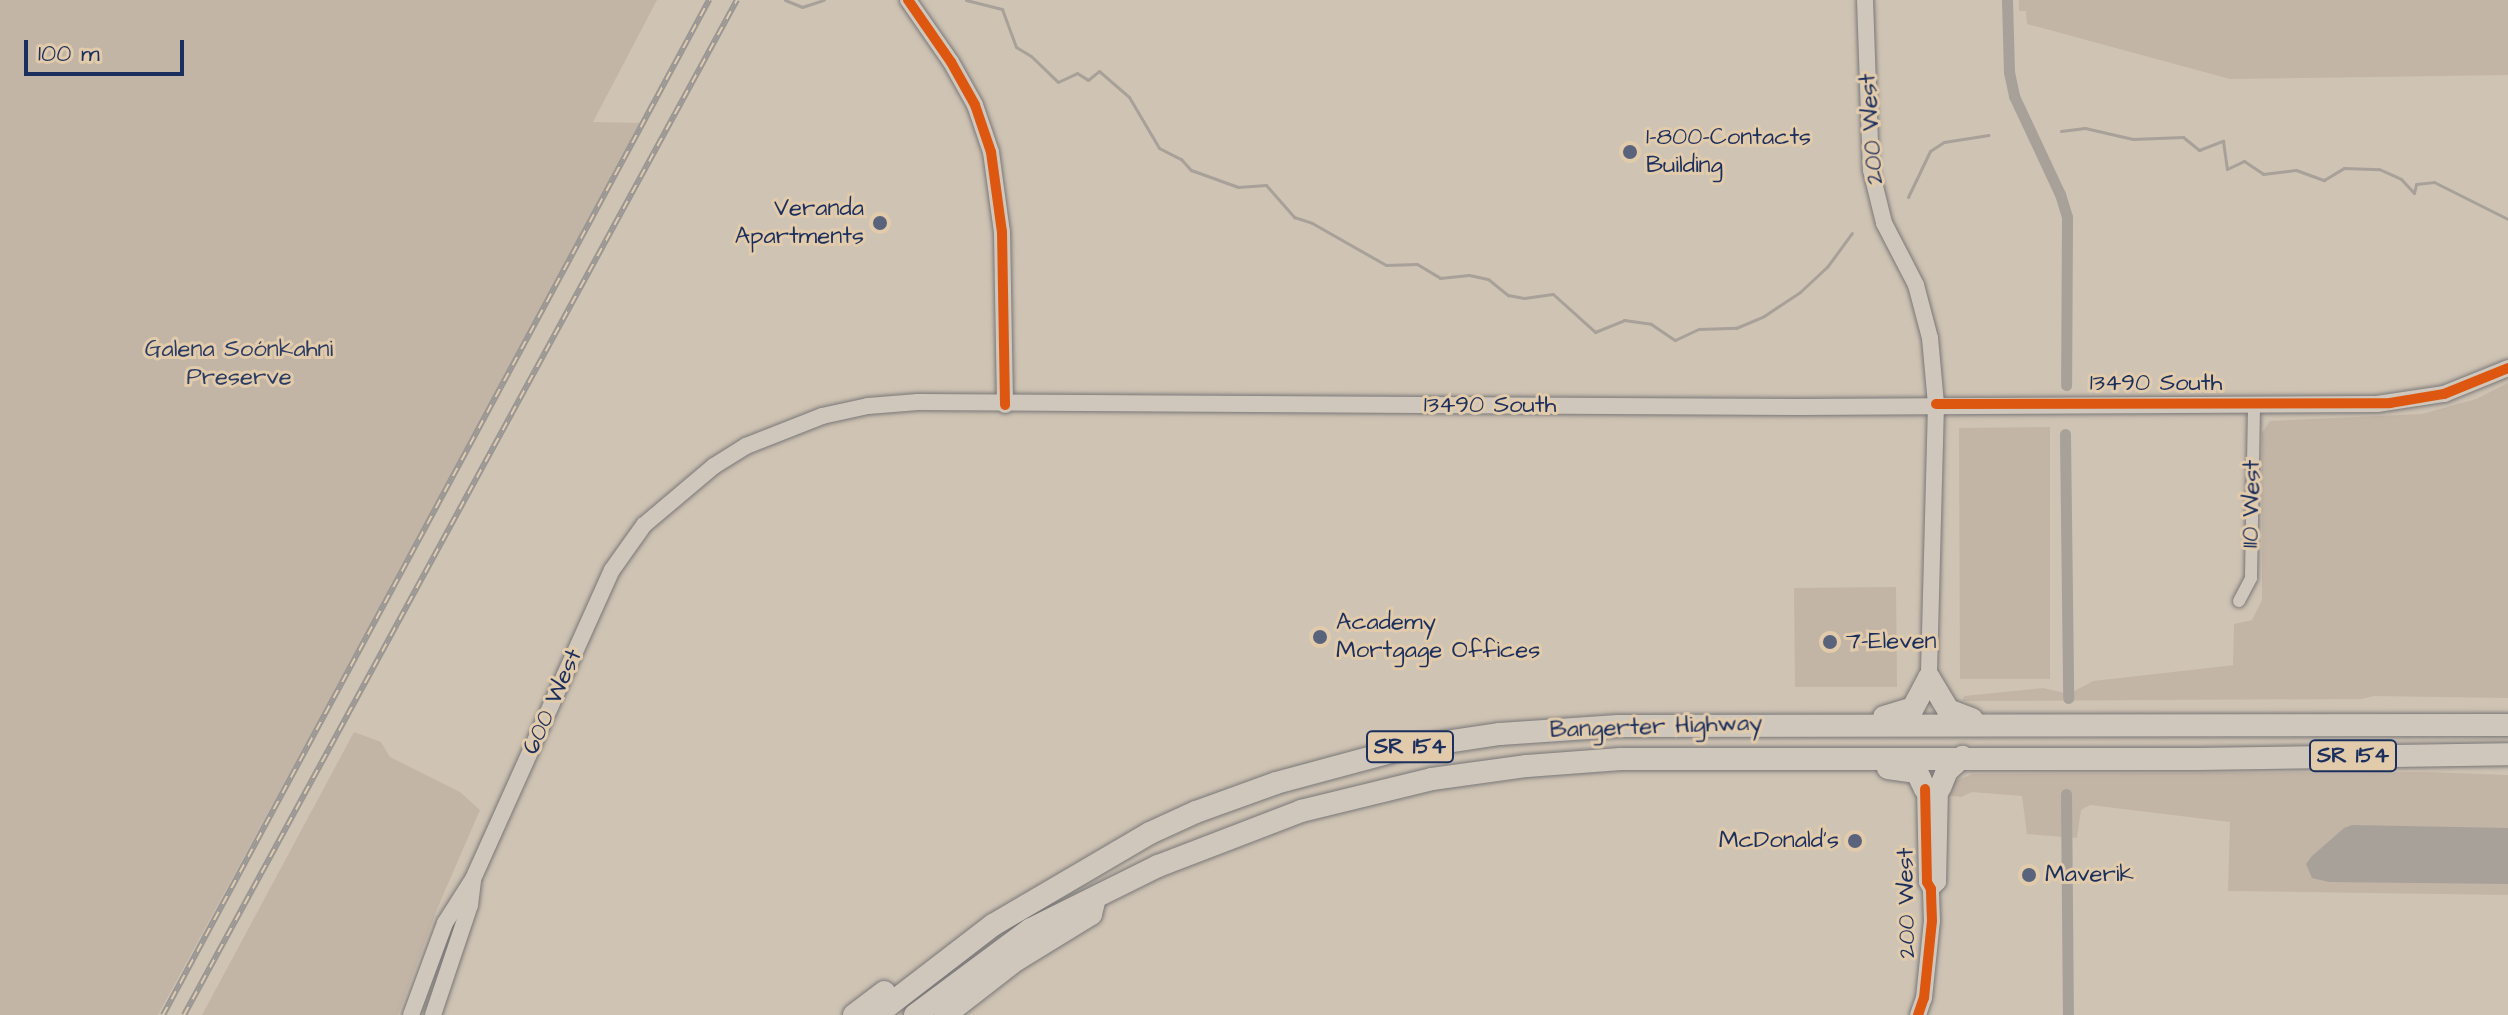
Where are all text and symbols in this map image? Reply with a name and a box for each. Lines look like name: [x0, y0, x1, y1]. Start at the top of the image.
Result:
scale bar: [28, 24, 188, 74]
text: 100 m: [38, 37, 100, 71]
street label: 200 West: [1854, 73, 1890, 185]
place label: 1-800-Contacts Building: [1646, 124, 1811, 180]
marker: 1-800-Contacts Building: [1621, 143, 1639, 161]
place label: Veranda Apartments: [735, 195, 864, 251]
marker: Veranda Apartments: [871, 214, 889, 232]
park label: Galena Soónkahni Preserve: [145, 336, 333, 392]
street label: 13490 South: [2090, 370, 2222, 398]
street label: 13490 South: [1424, 392, 1556, 420]
street label: 110 West: [2237, 460, 2267, 548]
place label: Academy Mortgage Offices: [1336, 609, 1540, 665]
marker: Academy Mortgage Offices: [1311, 628, 1329, 646]
place label: 7-Eleven: [1846, 628, 1937, 656]
marker: 7-Eleven: [1821, 633, 1839, 651]
street label: 600 West: [517, 645, 589, 759]
street label: Bangerter Highway: [1549, 709, 1763, 745]
road number: SR 154: [1366, 729, 1454, 765]
road number: SR 154: [2309, 738, 2397, 774]
place label: McDonald's: [1719, 827, 1839, 855]
marker: McDonald's: [1846, 832, 1864, 850]
street label: 200 West: [1892, 847, 1922, 959]
place label: Maverik: [2045, 861, 2134, 889]
marker: Maverik: [2020, 866, 2038, 884]

